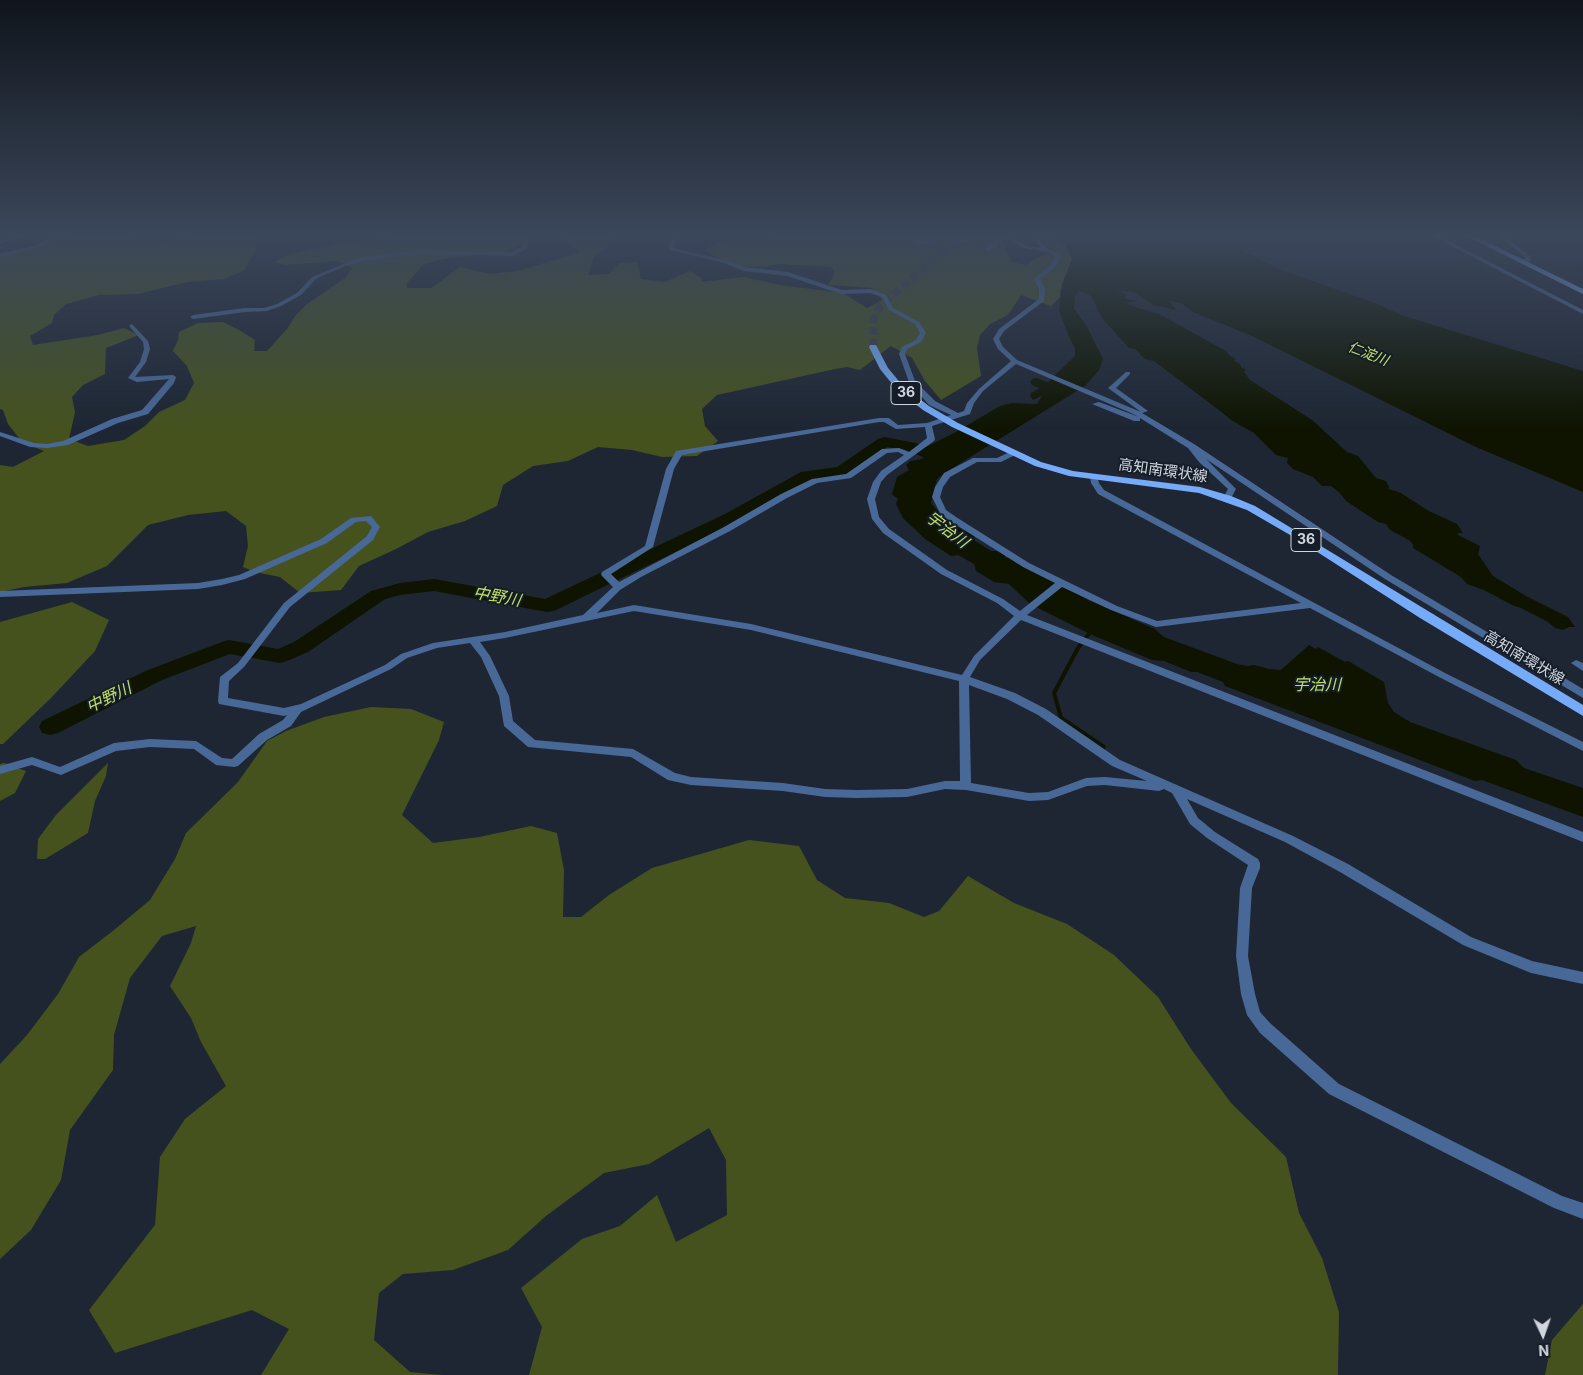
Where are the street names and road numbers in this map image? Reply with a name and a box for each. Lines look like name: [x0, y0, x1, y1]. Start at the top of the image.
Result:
road number: 36: [891, 382, 921, 404]
street label: 高知南環状線: [1117, 456, 1209, 486]
road number: 36: [1291, 528, 1321, 552]
street label: 高知南環状線: [1481, 627, 1567, 689]

